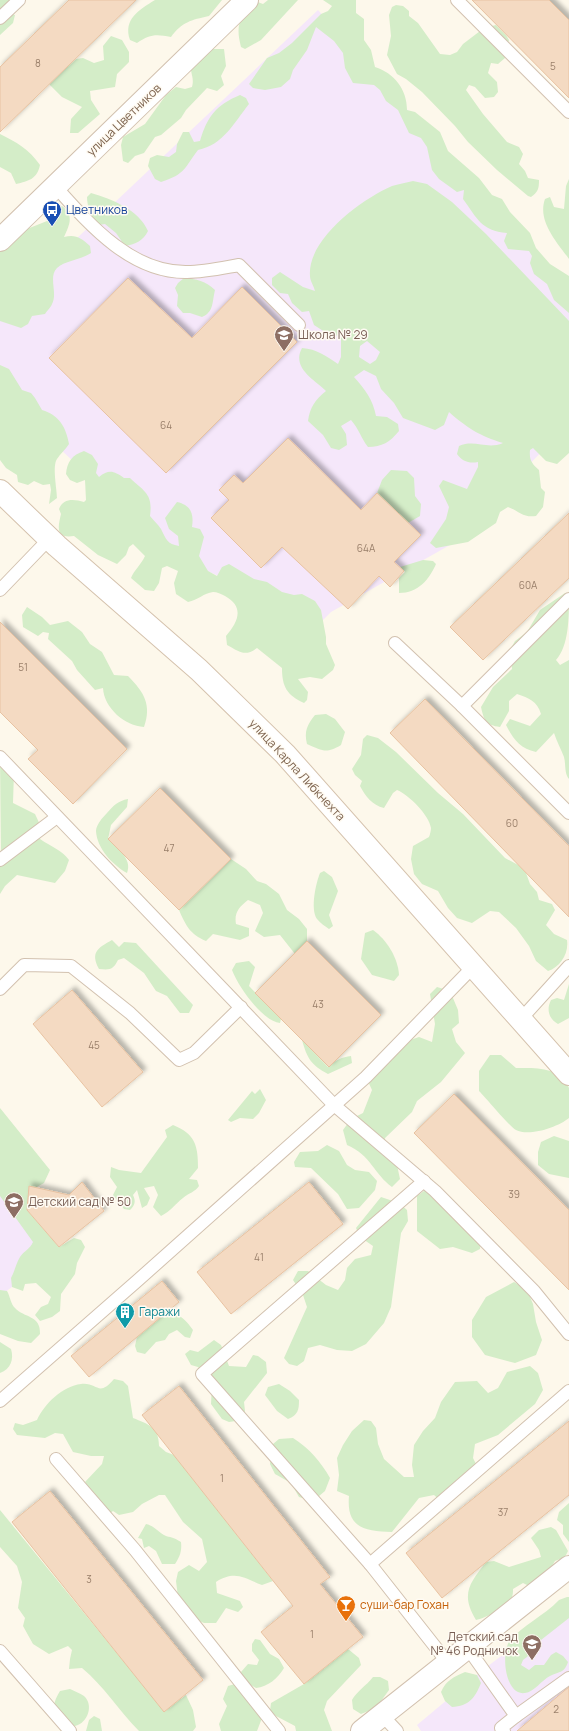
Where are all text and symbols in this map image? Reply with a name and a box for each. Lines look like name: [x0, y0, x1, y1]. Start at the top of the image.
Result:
house number: 8: [35, 56, 41, 70]
house number: 5: [550, 59, 556, 73]
street label: улица Цветников: [83, 79, 165, 160]
bus stop icon: Цветников: [41, 199, 63, 227]
place label: Цветников: [66, 201, 128, 218]
school or university icon: Школа № 29: [273, 324, 295, 352]
place label: Школа № 29: [298, 326, 368, 343]
house number: 64: [160, 418, 172, 432]
house number: 64А: [357, 541, 376, 555]
house number: 60А: [519, 578, 538, 592]
house number: 51: [18, 660, 28, 674]
street label: улица Карла Либкнехта: [245, 715, 349, 824]
house number: 60: [506, 816, 518, 830]
house number: 47: [164, 841, 174, 855]
house number: 43: [312, 997, 324, 1011]
house number: 45: [88, 1038, 100, 1052]
house number: 39: [508, 1187, 520, 1201]
school or university icon: Детский сад № 50: [3, 1191, 25, 1219]
place label: Детский сад № 50: [28, 1193, 131, 1210]
house number: 41: [254, 1250, 264, 1264]
building icon: Гаражи: [114, 1301, 136, 1329]
place label: Гаражи: [139, 1303, 180, 1320]
house number: 1: [220, 1471, 224, 1485]
house number: 37: [498, 1505, 508, 1519]
house number: 3: [86, 1572, 92, 1586]
bar icon: суши-бар Гохан: [335, 1594, 357, 1622]
place label: суши-бар Гохан: [360, 1596, 449, 1613]
house number: 1: [310, 1627, 314, 1641]
place label: Детский сад № 46 Родничок: [430, 1628, 519, 1659]
school or university icon: Детский сад № 46 Родничок: [521, 1633, 543, 1661]
house number: 2: [553, 1702, 559, 1716]

